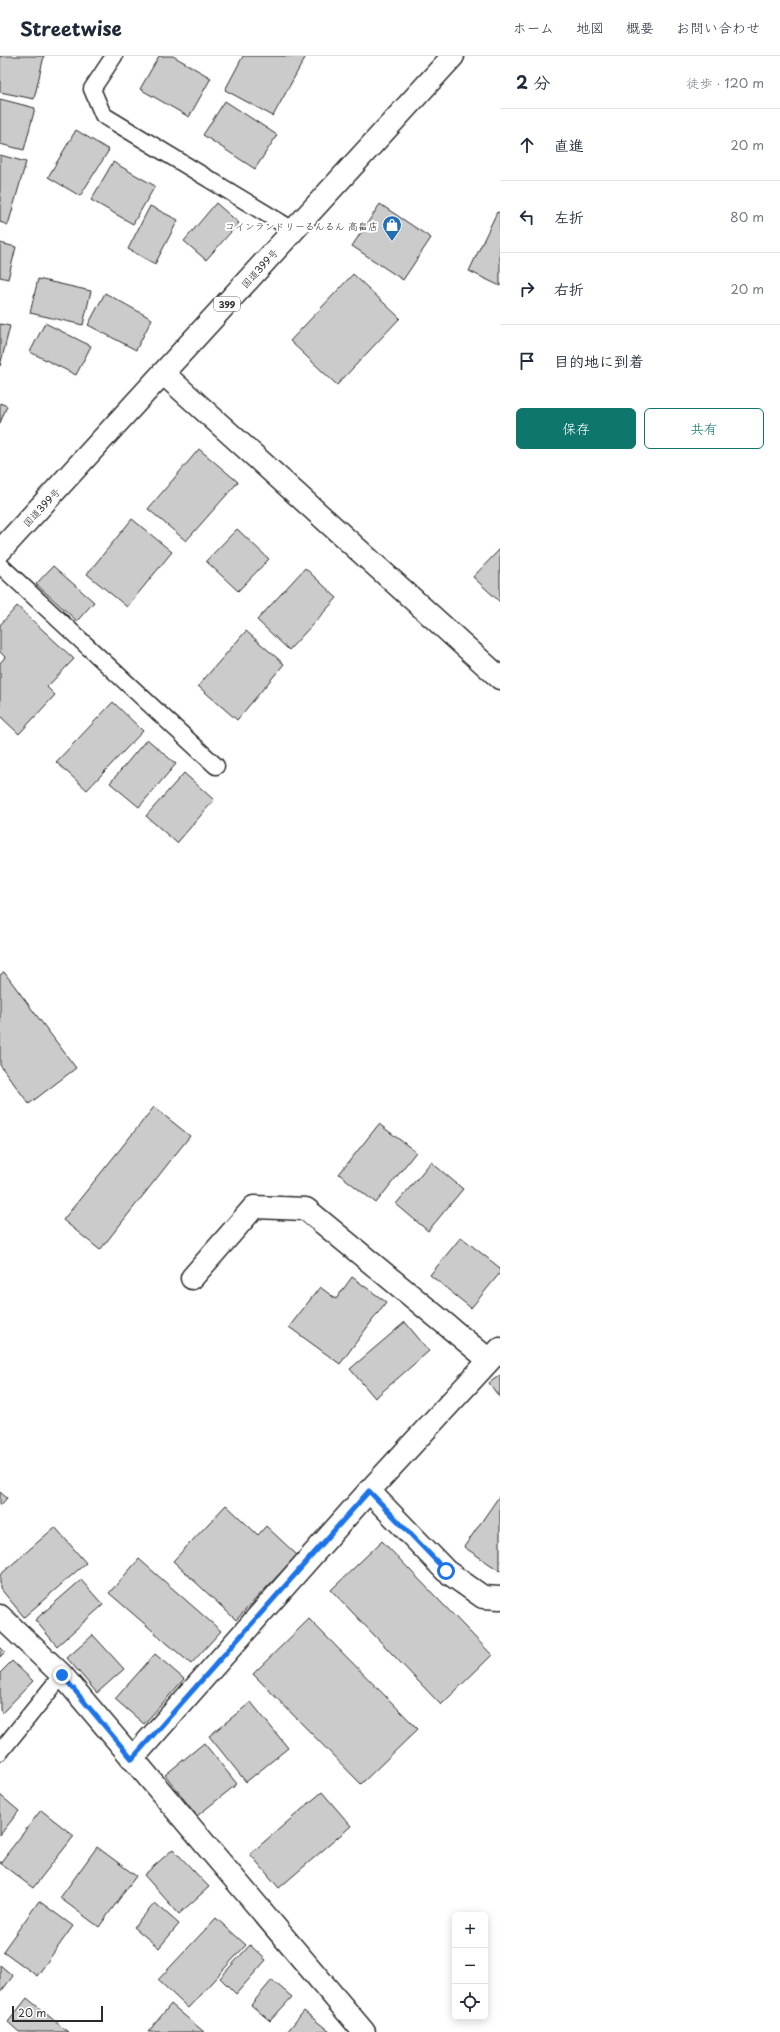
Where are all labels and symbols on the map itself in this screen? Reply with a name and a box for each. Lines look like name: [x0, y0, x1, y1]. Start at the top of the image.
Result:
shop icon: コインランドリーるんるん 高畠店: [381, 214, 403, 242]
place label: コインランドリーるんるん 高畠店: [225, 218, 378, 233]
street label: 国道399号: [237, 245, 281, 291]
road number: 399: [214, 297, 240, 311]
street label: 国道399号: [19, 484, 63, 530]
route start: [437, 1562, 455, 1580]
route end: [53, 1666, 71, 1684]
scale bar: [12, 2004, 103, 2023]

